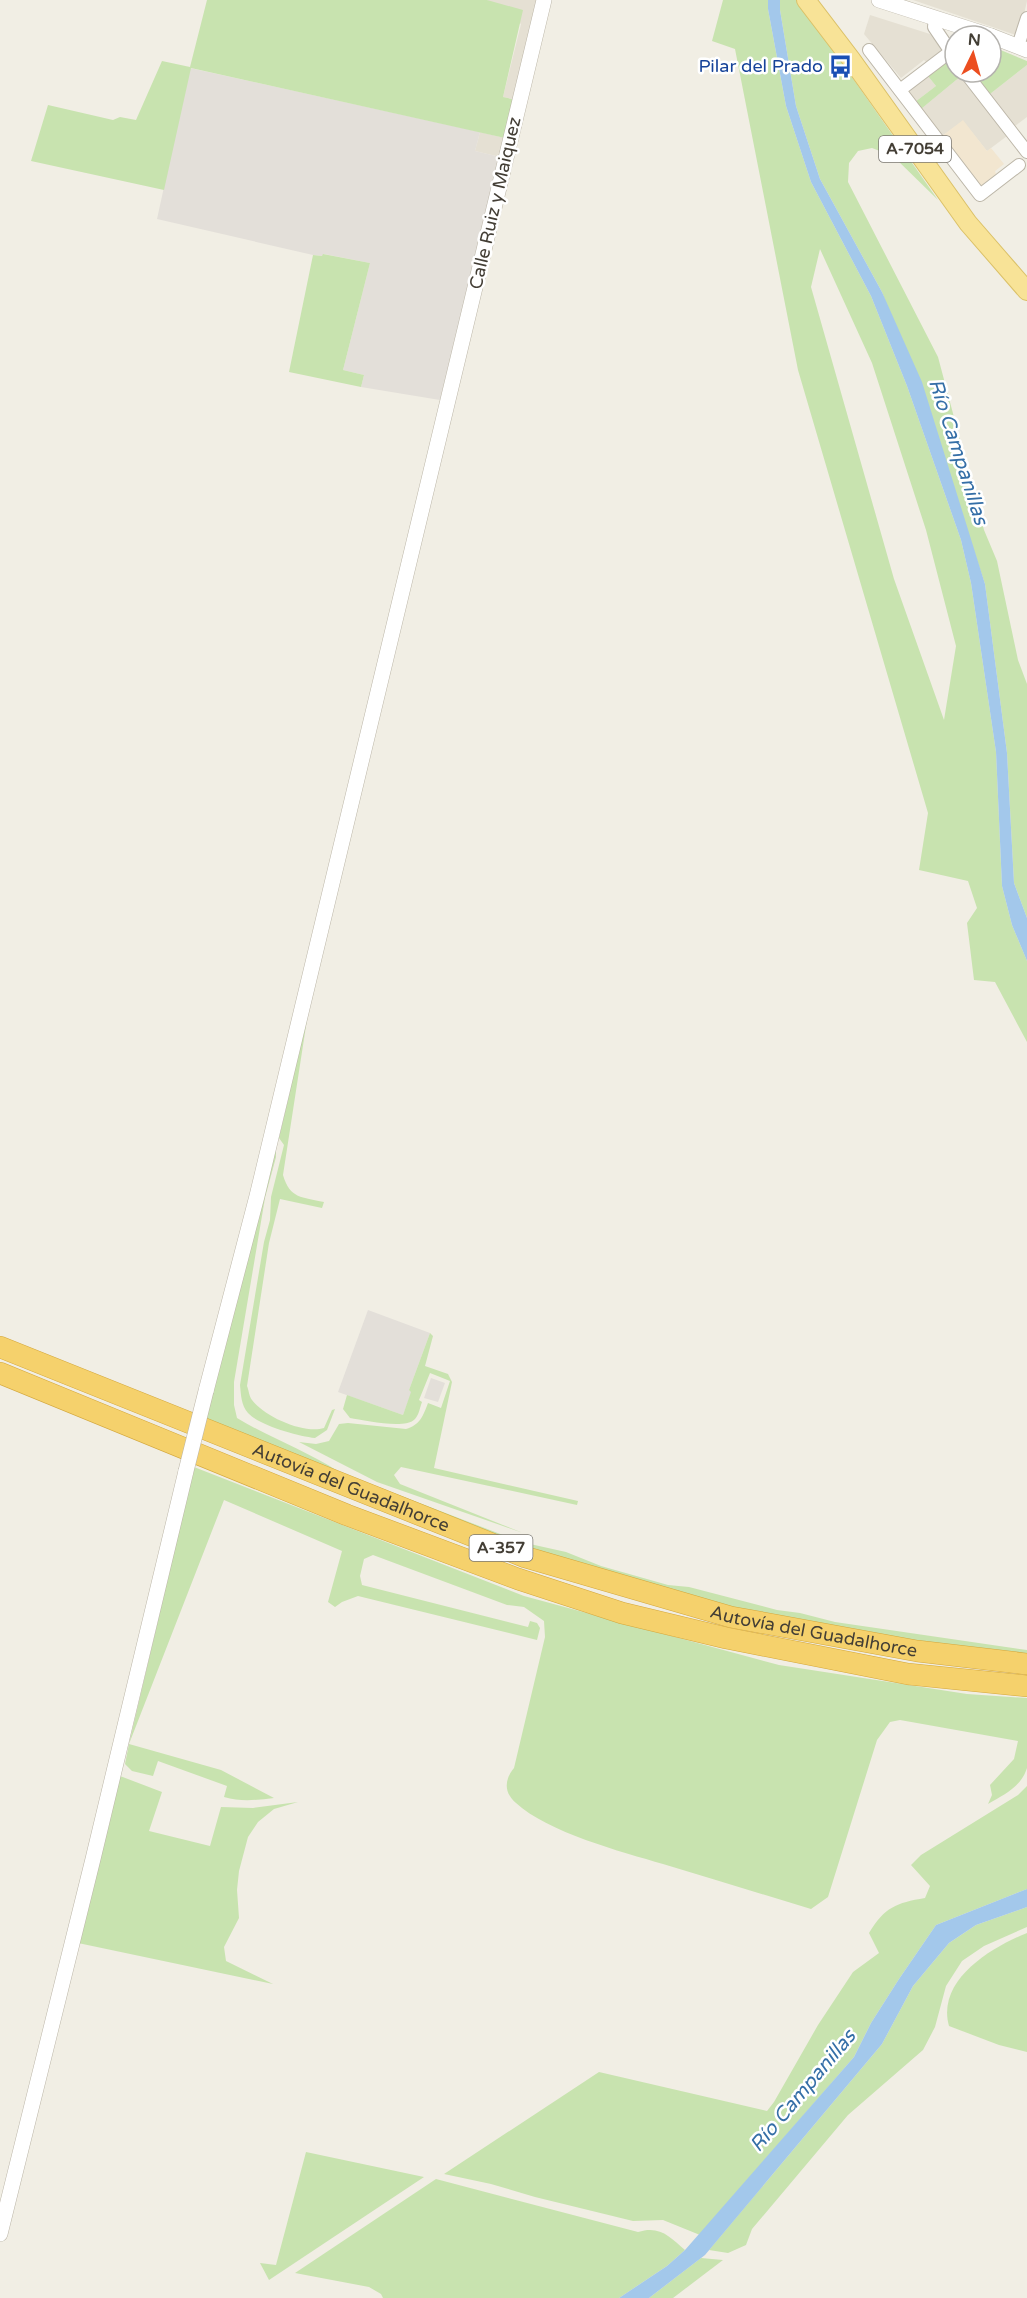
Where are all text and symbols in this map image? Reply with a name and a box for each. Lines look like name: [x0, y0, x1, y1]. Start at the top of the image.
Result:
north arrow: [943, 24, 1003, 84]
text: N: [967, 30, 981, 51]
bus stop icon: Pilar del Prado: [828, 53, 854, 79]
place label: Pilar del Prado: [698, 55, 823, 77]
street label: Calle Ruiz y Maiquez: [464, 115, 526, 291]
road number: A-7054: [879, 136, 951, 162]
water label: Río Campanillas: [923, 376, 993, 529]
street label: Autovía del Guadalhorce: [249, 1438, 453, 1537]
road number: A-357: [470, 1535, 532, 1561]
street label: Autovía del Guadalhorce: [708, 1601, 919, 1662]
water label: Río Campanillas: [745, 2024, 862, 2157]

